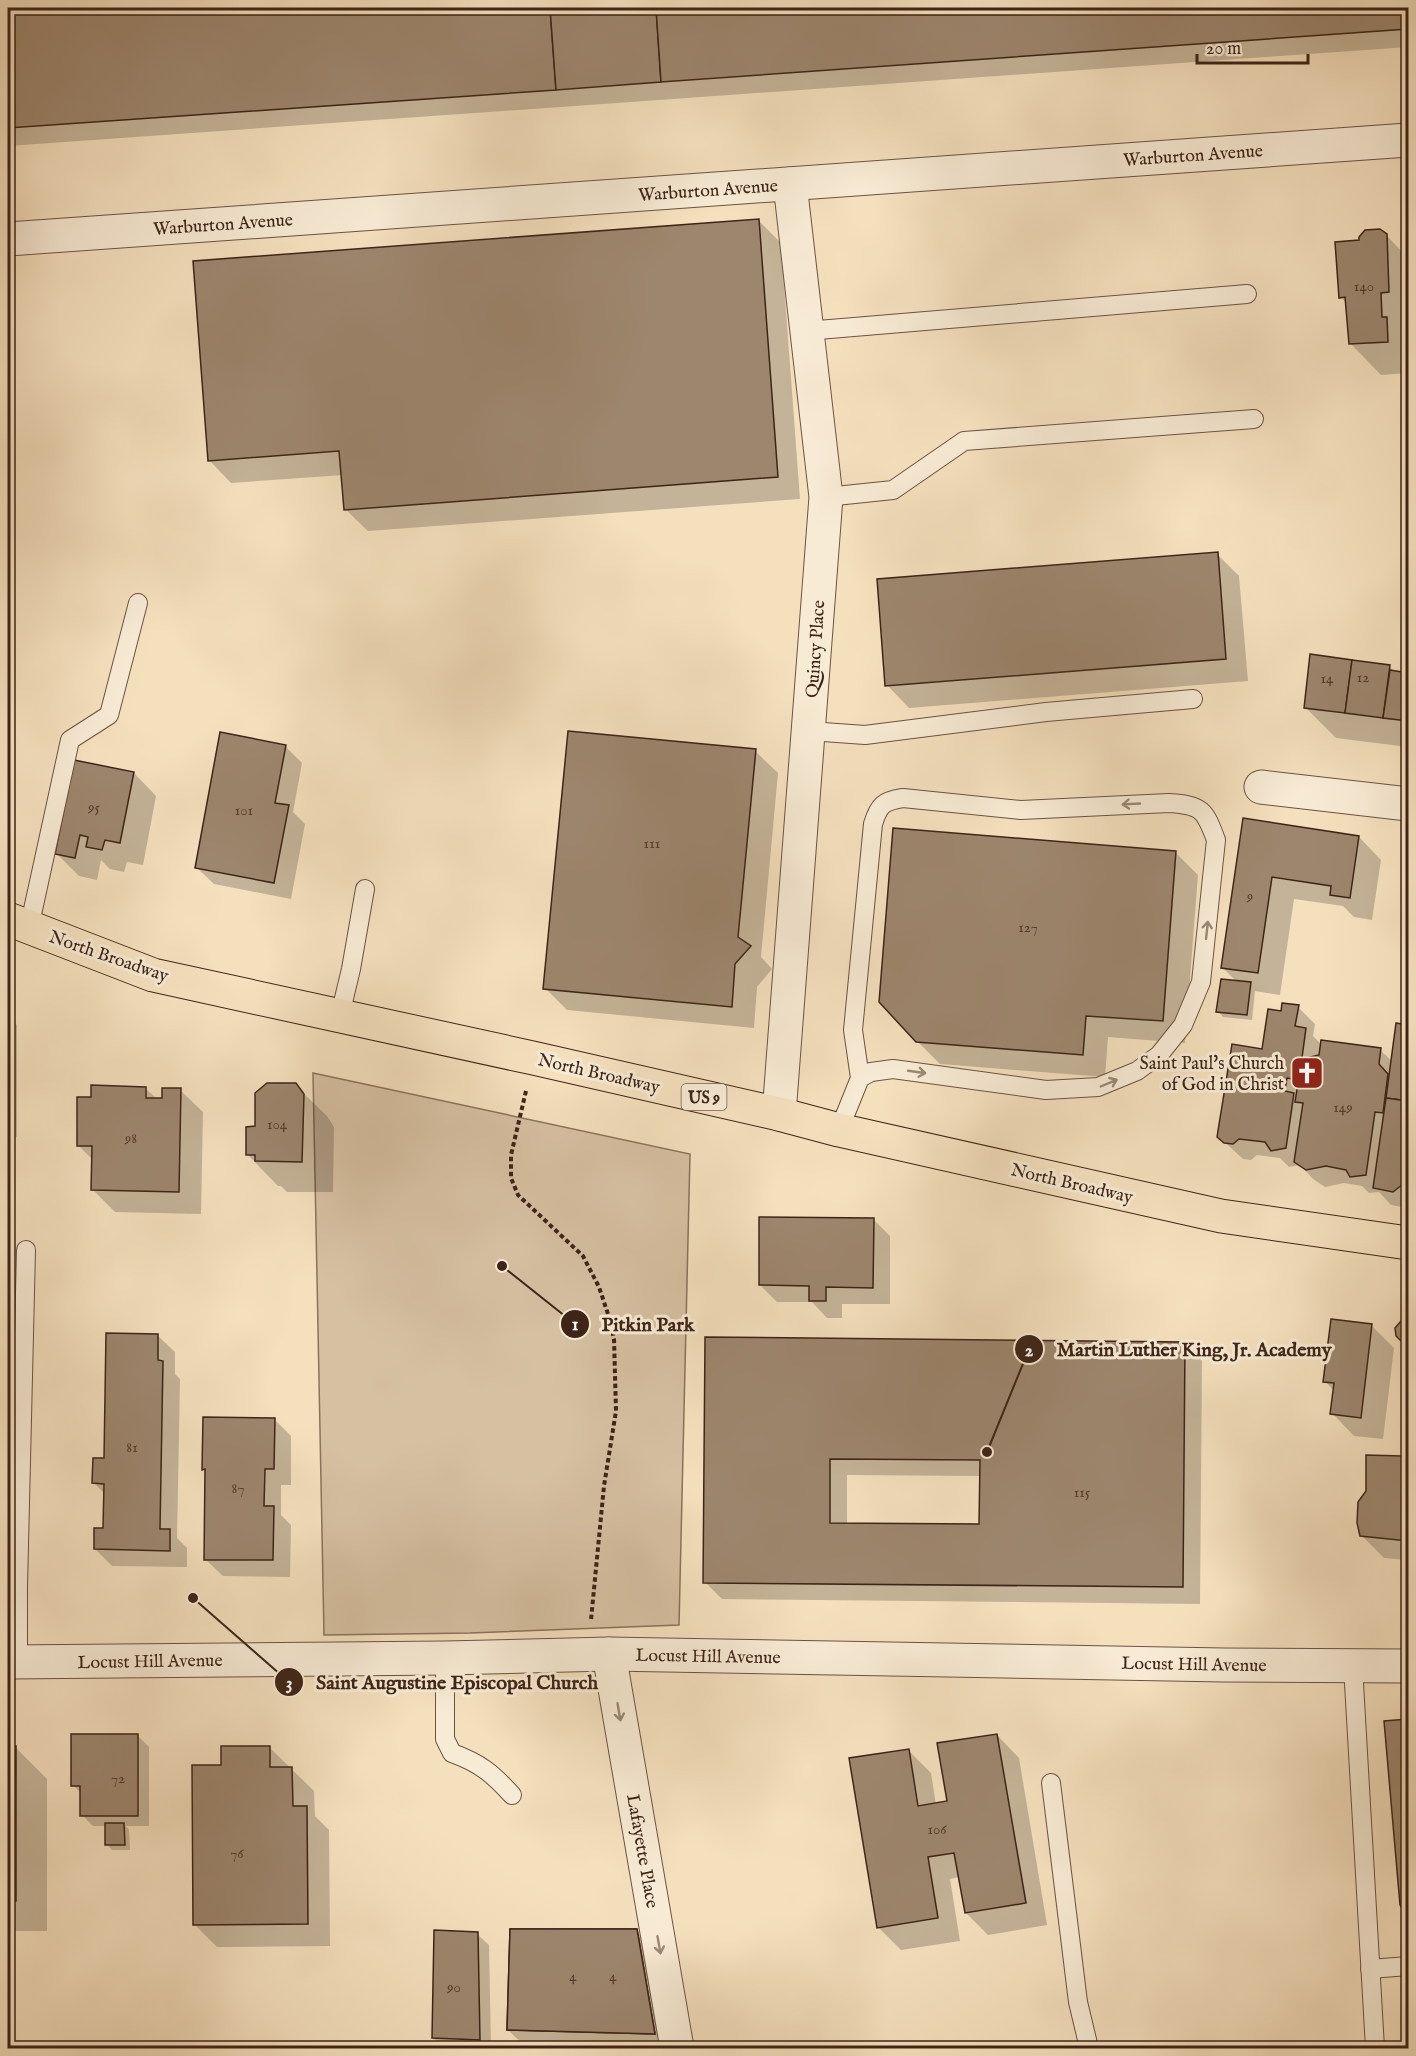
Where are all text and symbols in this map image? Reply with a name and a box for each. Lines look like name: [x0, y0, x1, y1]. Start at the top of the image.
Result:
scale bar: [1197, 27, 1308, 65]
text: 20 m: [1206, 38, 1241, 61]
street label: Warburton Avenue: [1122, 140, 1264, 173]
street label: Warburton Avenue: [637, 175, 779, 208]
street label: Warburton Avenue: [152, 209, 294, 242]
house number: 140: [1354, 277, 1374, 296]
street label: Quincy Place: [802, 599, 831, 699]
house number: 12: [1357, 668, 1369, 687]
house number: 14: [1321, 669, 1334, 688]
house number: 95: [87, 798, 101, 817]
one-way arrow: [1122, 799, 1142, 810]
house number: 101: [235, 801, 253, 820]
house number: 111: [644, 834, 660, 853]
house number: 9: [1246, 887, 1253, 906]
house number: 127: [1018, 918, 1038, 937]
one-way arrow: [1202, 920, 1213, 940]
street label: North Broadway: [46, 926, 171, 989]
street label: North Broadway: [535, 1049, 662, 1100]
place label: Saint Paul's Church of God in Christ: [1140, 1053, 1284, 1097]
church icon: Saint Paul's Church of God in Christ: [1289, 1055, 1325, 1091]
one-way arrow: [906, 1067, 926, 1078]
one-way arrow: [1100, 1077, 1118, 1088]
road number: US 9: [682, 1084, 726, 1110]
house number: 149: [1333, 1098, 1353, 1117]
house number: 104: [267, 1115, 288, 1134]
house number: 98: [124, 1129, 137, 1148]
street label: North Broadway: [1008, 1159, 1135, 1210]
callout: Pitkin Park: [560, 1305, 707, 1343]
text: Pitkin Park: [602, 1313, 696, 1338]
text: 1: [572, 1314, 579, 1337]
callout: Martin Luther King, Jr. Academy: [1014, 1330, 1343, 1368]
text: Martin Luther King, Jr. Academy: [1057, 1338, 1333, 1363]
text: 2: [1025, 1340, 1034, 1363]
house number: 81: [126, 1438, 138, 1457]
house number: 87: [232, 1479, 244, 1498]
house number: 115: [1074, 1483, 1091, 1502]
street label: Locust Hill Avenue: [635, 1645, 781, 1670]
street label: Locust Hill Avenue: [77, 1650, 223, 1675]
street label: Locust Hill Avenue: [1121, 1653, 1267, 1678]
callout: Saint Augustine Episcopal Church: [274, 1663, 610, 1701]
text: Saint Augustine Episcopal Church: [316, 1671, 598, 1696]
text: 3: [286, 1673, 292, 1696]
one-way arrow: [614, 1701, 625, 1721]
house number: 72: [111, 1769, 125, 1788]
street label: Lafayette Place: [620, 1793, 663, 1910]
house number: 106: [927, 1820, 947, 1839]
house number: 76: [230, 1844, 244, 1863]
one-way arrow: [654, 1935, 665, 1954]
house number: 4: [569, 1967, 577, 1986]
house number: 4: [609, 1967, 617, 1986]
house number: 90: [446, 1978, 461, 1997]

